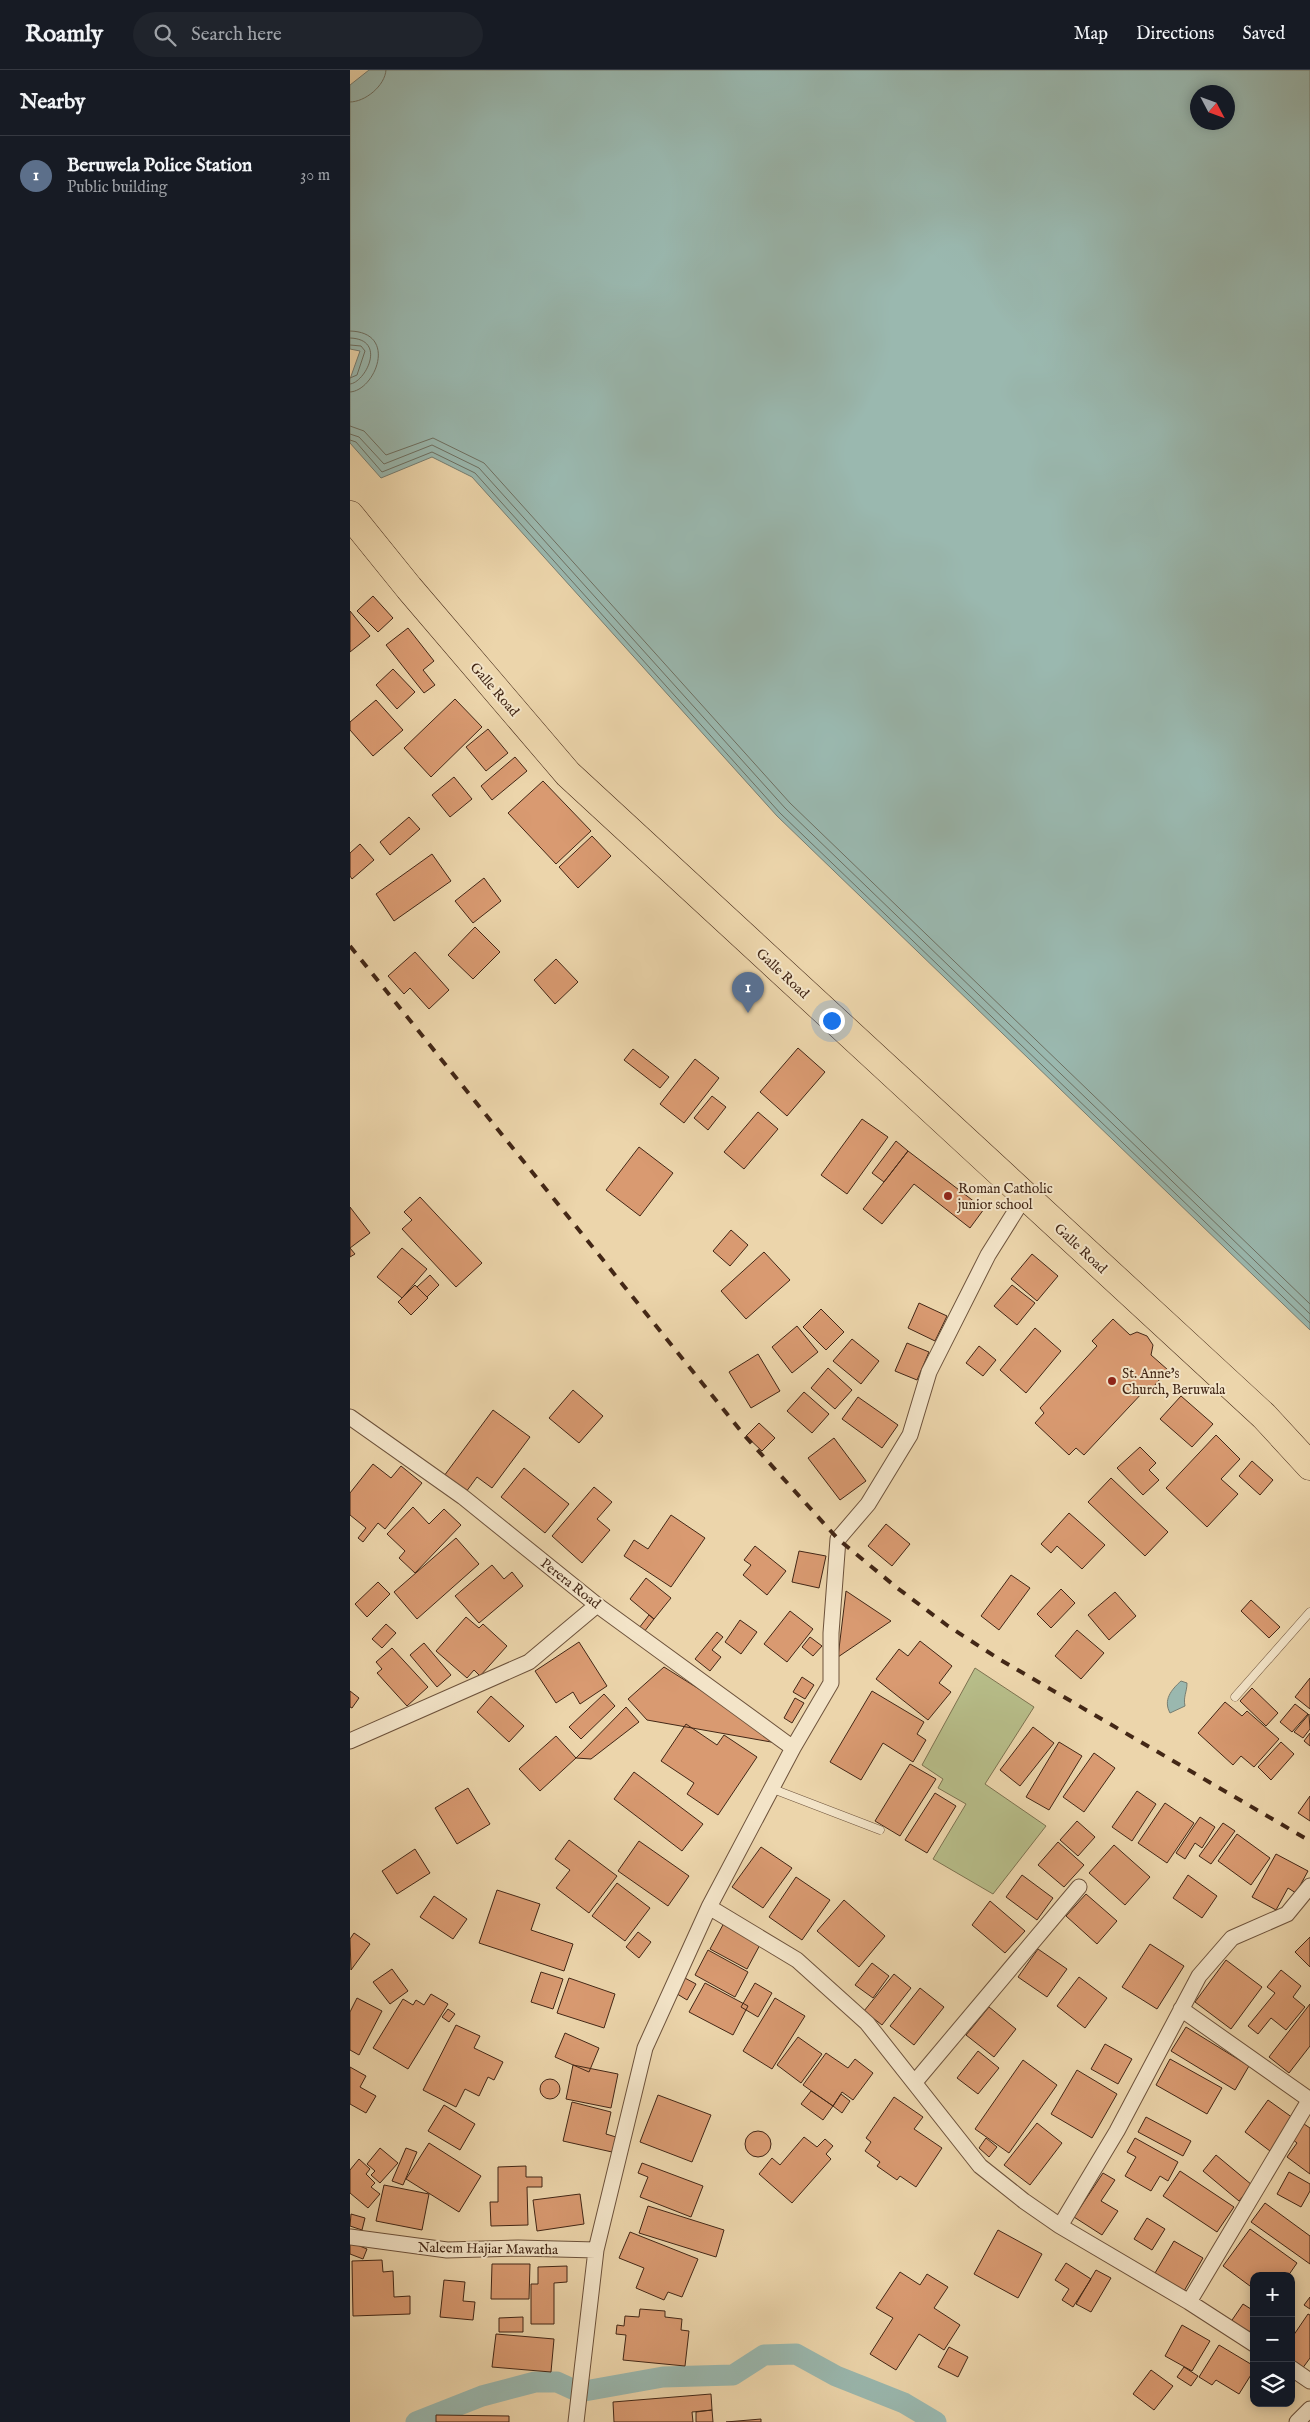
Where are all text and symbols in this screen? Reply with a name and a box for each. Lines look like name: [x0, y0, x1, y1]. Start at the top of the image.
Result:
search box: [133, 12, 483, 57]
text: Roamly: [25, 19, 103, 50]
icon: search: [151, 21, 179, 49]
text: Search here: [191, 23, 282, 47]
text: Map: [1074, 23, 1108, 46]
text: Directions: [1136, 23, 1214, 46]
text: Saved: [1242, 23, 1285, 46]
north arrow: [1190, 85, 1235, 130]
text: Nearby: [20, 89, 85, 116]
text: Beruwela Police Station: [67, 154, 252, 178]
text: 1: [33, 166, 39, 186]
text: 30 m: [300, 166, 330, 186]
text: Public building: [67, 178, 167, 198]
street label: Galle Road: [466, 659, 523, 721]
street label: Galle Road: [752, 945, 813, 1003]
pin: 1: [732, 972, 764, 1013]
your location: [819, 1008, 845, 1034]
place label: Roman Catholic junior school: [956, 1180, 1053, 1214]
marker: Roman Catholic junior school: [942, 1190, 954, 1202]
street label: Galle Road: [1050, 1220, 1111, 1278]
place label: St. Anne's Church, Beruwala: [1122, 1365, 1226, 1399]
marker: St. Anne's Church, Beruwala: [1106, 1375, 1118, 1387]
street label: Perera Road: [537, 1555, 605, 1613]
street label: Naleem Hajiar Mawatha: [418, 2239, 559, 2259]
map controls: [1250, 2272, 1295, 2407]
button: +: [1250, 2272, 1295, 2317]
button: −: [1250, 2317, 1295, 2362]
button: layers: [1250, 2362, 1295, 2407]

